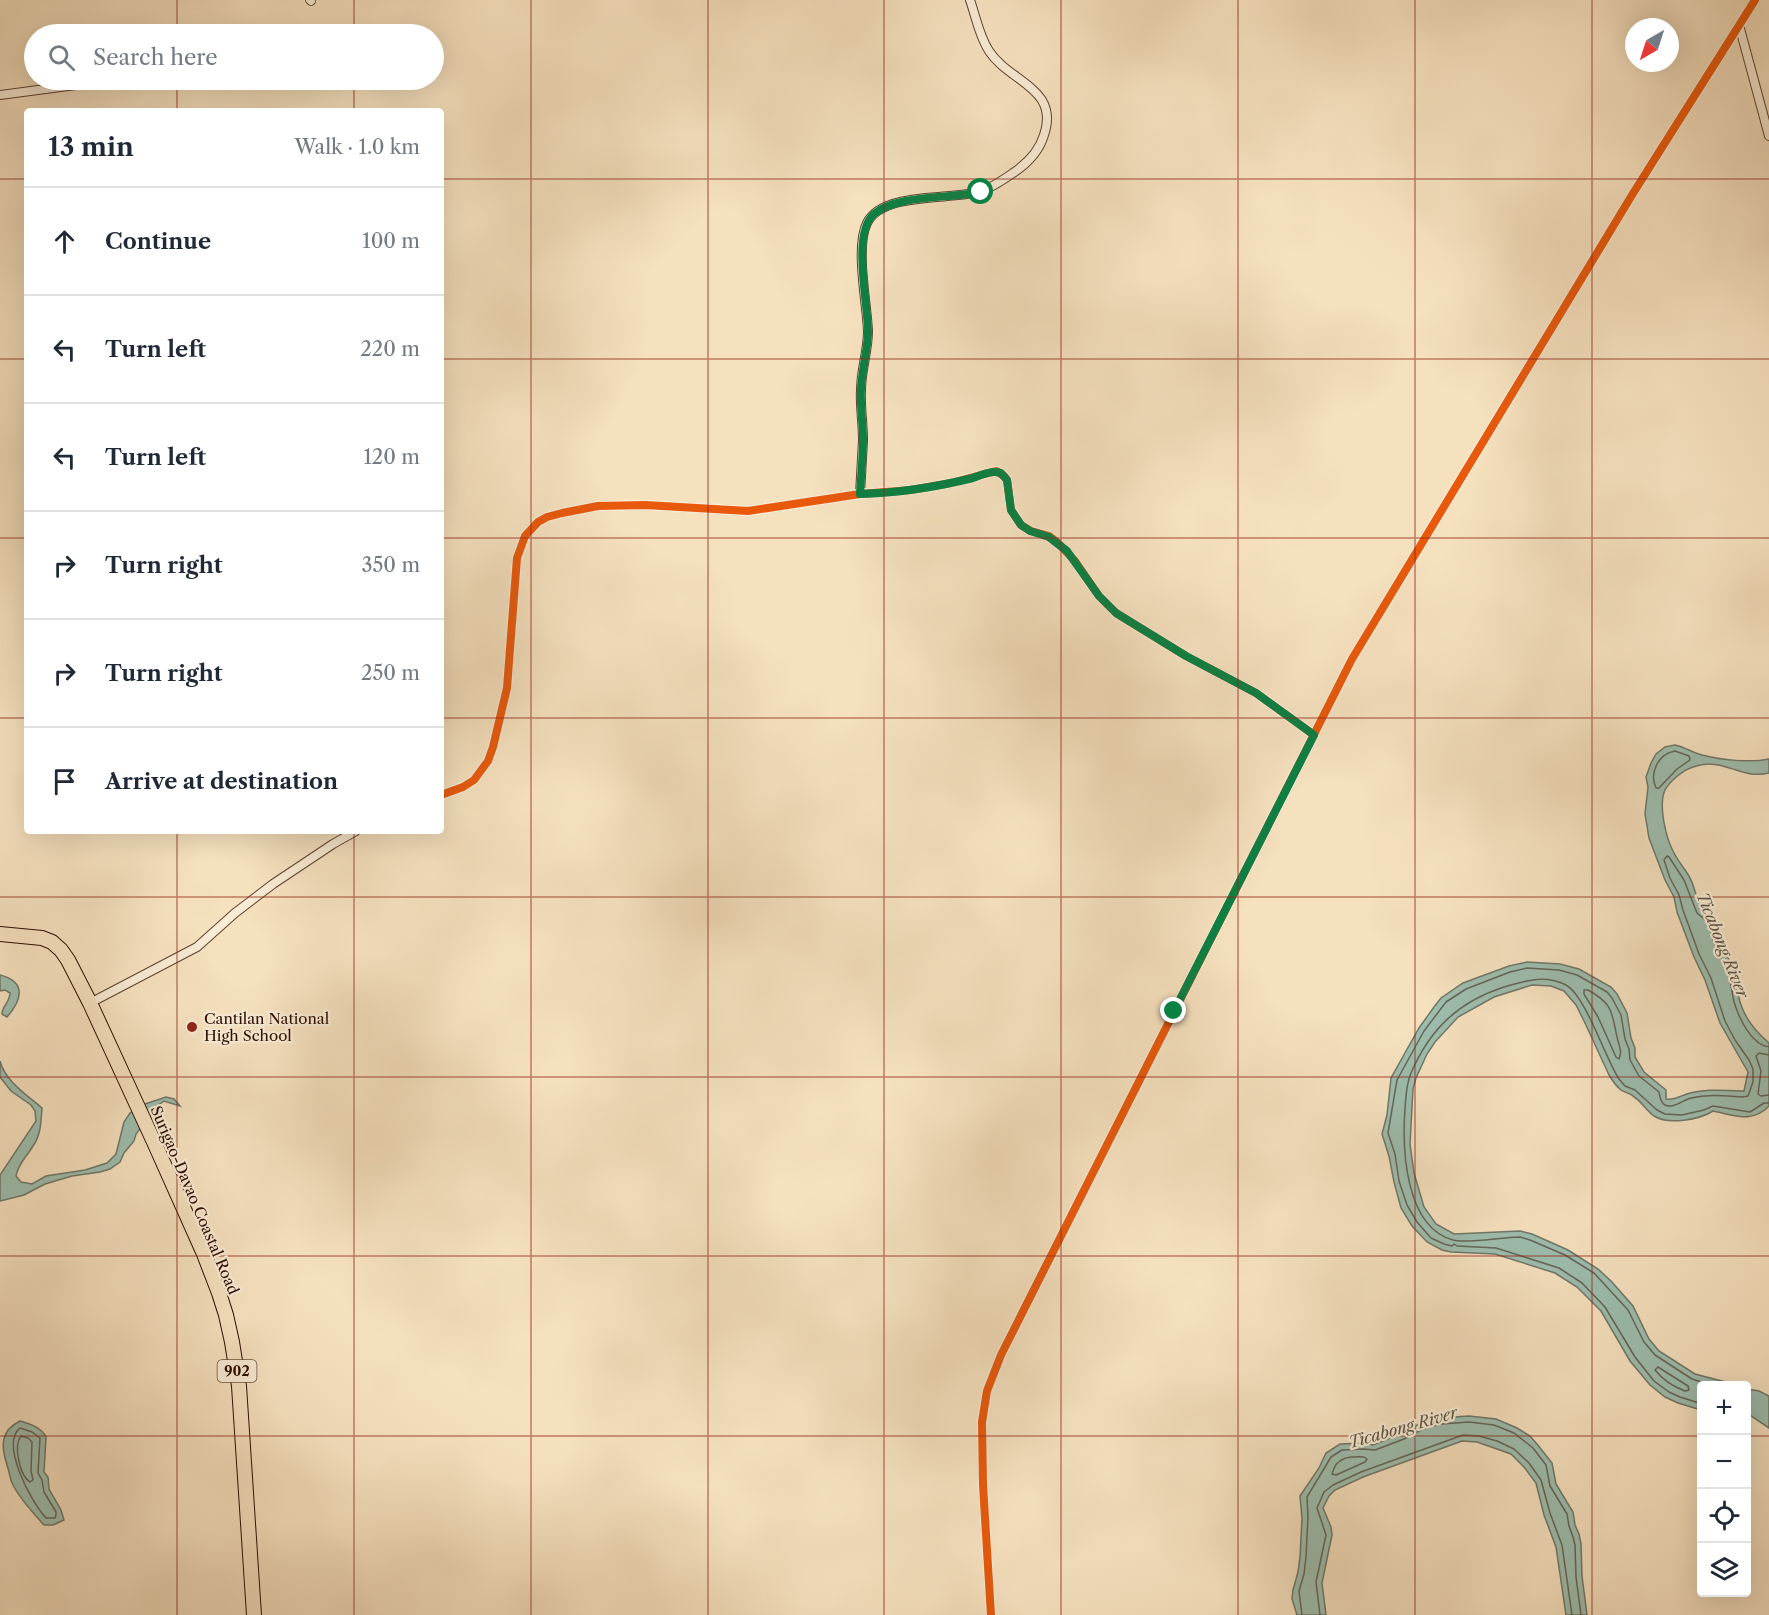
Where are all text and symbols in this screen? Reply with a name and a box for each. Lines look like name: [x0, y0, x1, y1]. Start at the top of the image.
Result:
north arrow: [1625, 18, 1679, 72]
search box: [24, 24, 444, 90]
icon: search: [45, 41, 78, 74]
text: Search here: [93, 44, 218, 71]
text: 13 min: [48, 131, 134, 163]
text: Walk · 1.0 km: [294, 135, 420, 159]
route start: [967, 178, 993, 204]
icon: ahead: [48, 225, 81, 258]
text: Continue: [105, 228, 211, 255]
text: 100 m: [362, 229, 420, 253]
icon: left: [48, 333, 81, 366]
text: Turn left: [105, 336, 206, 363]
text: 220 m: [360, 337, 420, 361]
icon: left: [48, 441, 81, 474]
text: Turn left: [105, 444, 206, 471]
text: 120 m: [363, 445, 420, 469]
icon: right: [48, 549, 81, 582]
text: Turn right: [105, 552, 223, 579]
text: 350 m: [362, 553, 420, 577]
icon: right: [48, 657, 81, 690]
text: Turn right: [105, 660, 223, 687]
text: 250 m: [361, 661, 420, 685]
icon: arrive: [48, 765, 81, 798]
text: Arrive at destination: [105, 768, 338, 795]
water label: Ticabong River: [1693, 889, 1754, 1002]
route end: [1160, 997, 1186, 1023]
place label: Cantilan National High School: [204, 1009, 330, 1045]
marker: Cantilan National High School: [185, 1020, 199, 1034]
street label: Surigao-Davao Coastal Road: [147, 1103, 243, 1297]
road number: 902: [218, 1360, 256, 1382]
map controls: [1697, 1381, 1751, 1597]
button: +: [1697, 1381, 1751, 1435]
water label: Ticabong River: [1346, 1401, 1461, 1452]
button: −: [1697, 1435, 1751, 1489]
button: locate: [1697, 1489, 1751, 1543]
button: layers: [1697, 1543, 1751, 1597]

